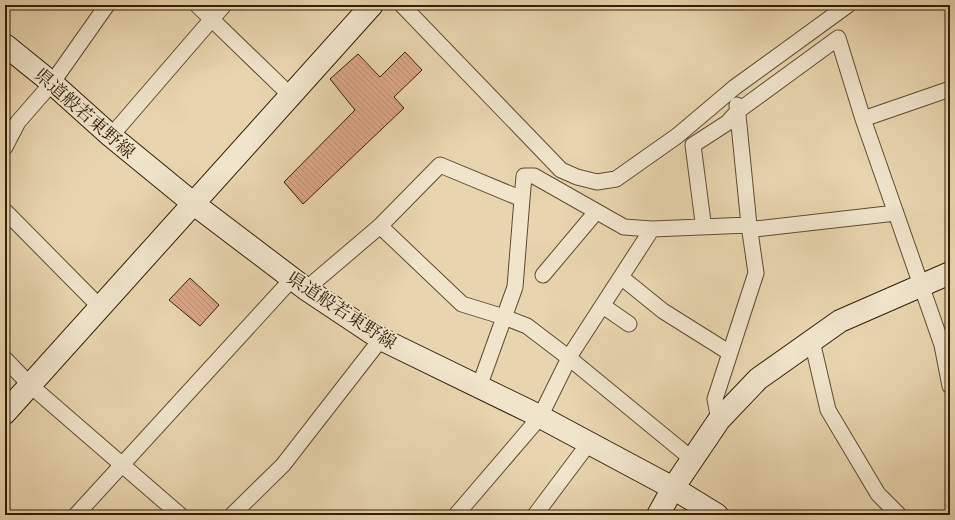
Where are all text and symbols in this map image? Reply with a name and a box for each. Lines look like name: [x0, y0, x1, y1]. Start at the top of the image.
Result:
street label: 県道般若東野線: [30, 63, 140, 163]
street label: 県道般若東野線: [283, 266, 401, 354]

